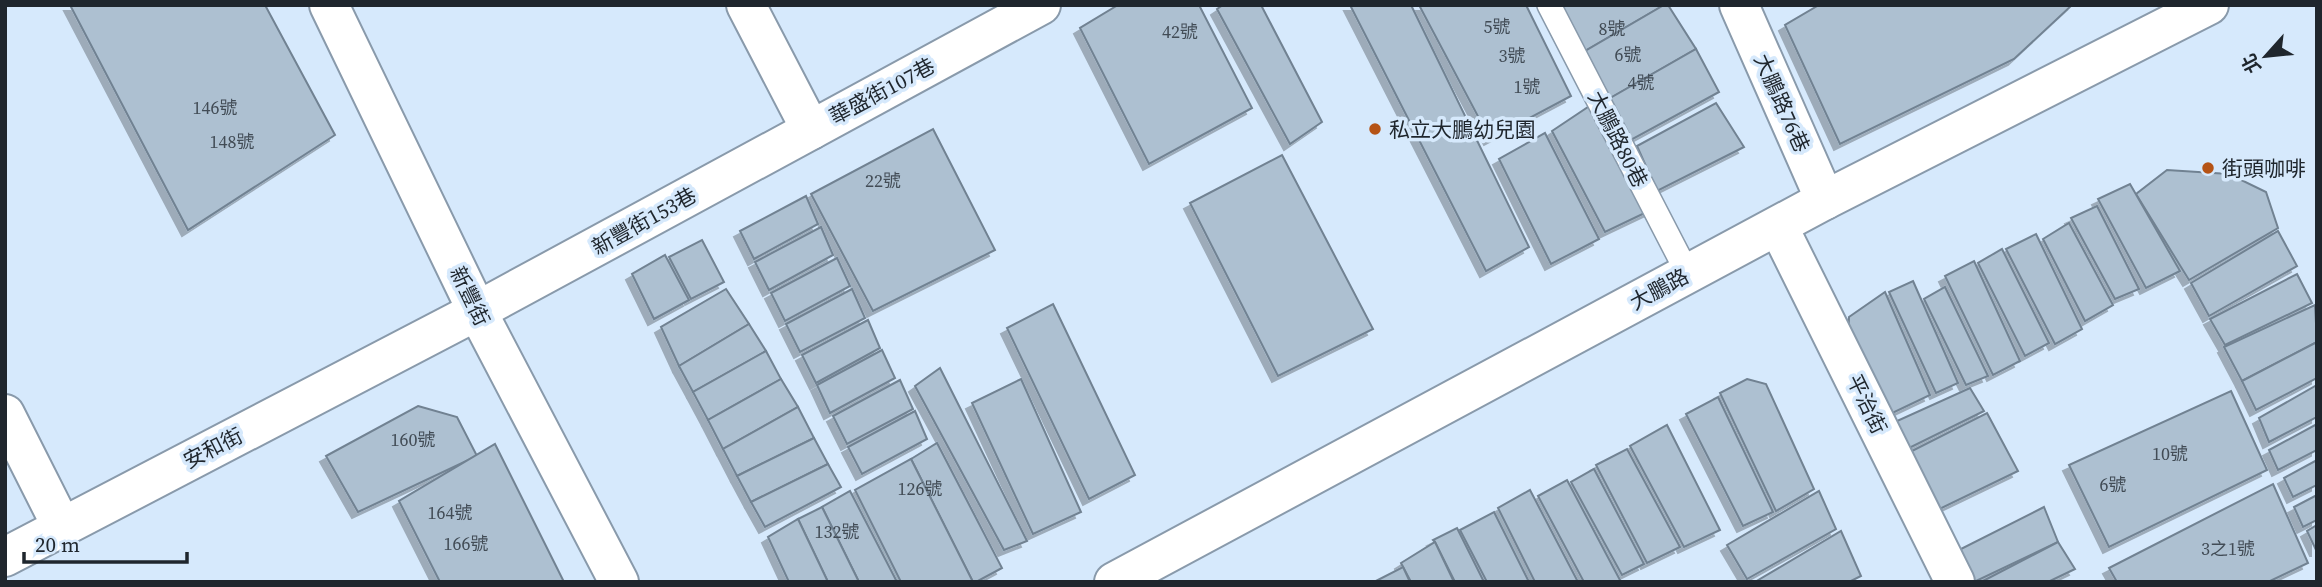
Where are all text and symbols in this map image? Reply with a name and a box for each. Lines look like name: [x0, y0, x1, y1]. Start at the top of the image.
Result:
house number: 5號: [1484, 14, 1511, 39]
house number: 8號: [1599, 16, 1626, 41]
house number: 42號: [1162, 19, 1198, 44]
north arrow: [2231, 21, 2301, 91]
house number: 6號: [1615, 42, 1642, 67]
house number: 3號: [1499, 43, 1526, 68]
street label: 大鵬路76巷: [1747, 49, 1817, 157]
text: 北: [2235, 49, 2267, 78]
street label: 華盛街107巷: [824, 51, 940, 131]
house number: 4號: [1628, 70, 1655, 95]
house number: 1號: [1514, 74, 1541, 99]
street label: 大鵬路80巷: [1581, 86, 1655, 192]
house number: 146號: [193, 95, 238, 120]
place label: 私立大鵬幼兒園: [1389, 115, 1536, 144]
marker: 私立大鵬幼兒園: [1367, 121, 1383, 137]
house number: 148號: [210, 129, 255, 154]
place label: 街頭咖啡: [2222, 154, 2306, 183]
marker: 街頭咖啡: [2200, 160, 2216, 176]
house number: 22號: [865, 168, 901, 193]
street label: 新豐街153巷: [586, 180, 702, 262]
street label: 新豐街: [443, 261, 497, 331]
street label: 大鵬路: [1624, 261, 1694, 317]
street label: 平治街: [1840, 369, 1894, 439]
street label: 安和街: [178, 421, 248, 475]
house number: 160號: [391, 427, 436, 452]
house number: 10號: [2152, 441, 2188, 466]
house number: 6號: [2100, 472, 2127, 497]
house number: 126號: [898, 476, 943, 501]
house number: 164號: [428, 500, 473, 525]
house number: 132號: [815, 519, 860, 544]
scale bar: [24, 520, 187, 564]
text: 20 m: [35, 530, 80, 559]
house number: 166號: [444, 531, 489, 556]
house number: 3之1號: [2201, 536, 2255, 561]

